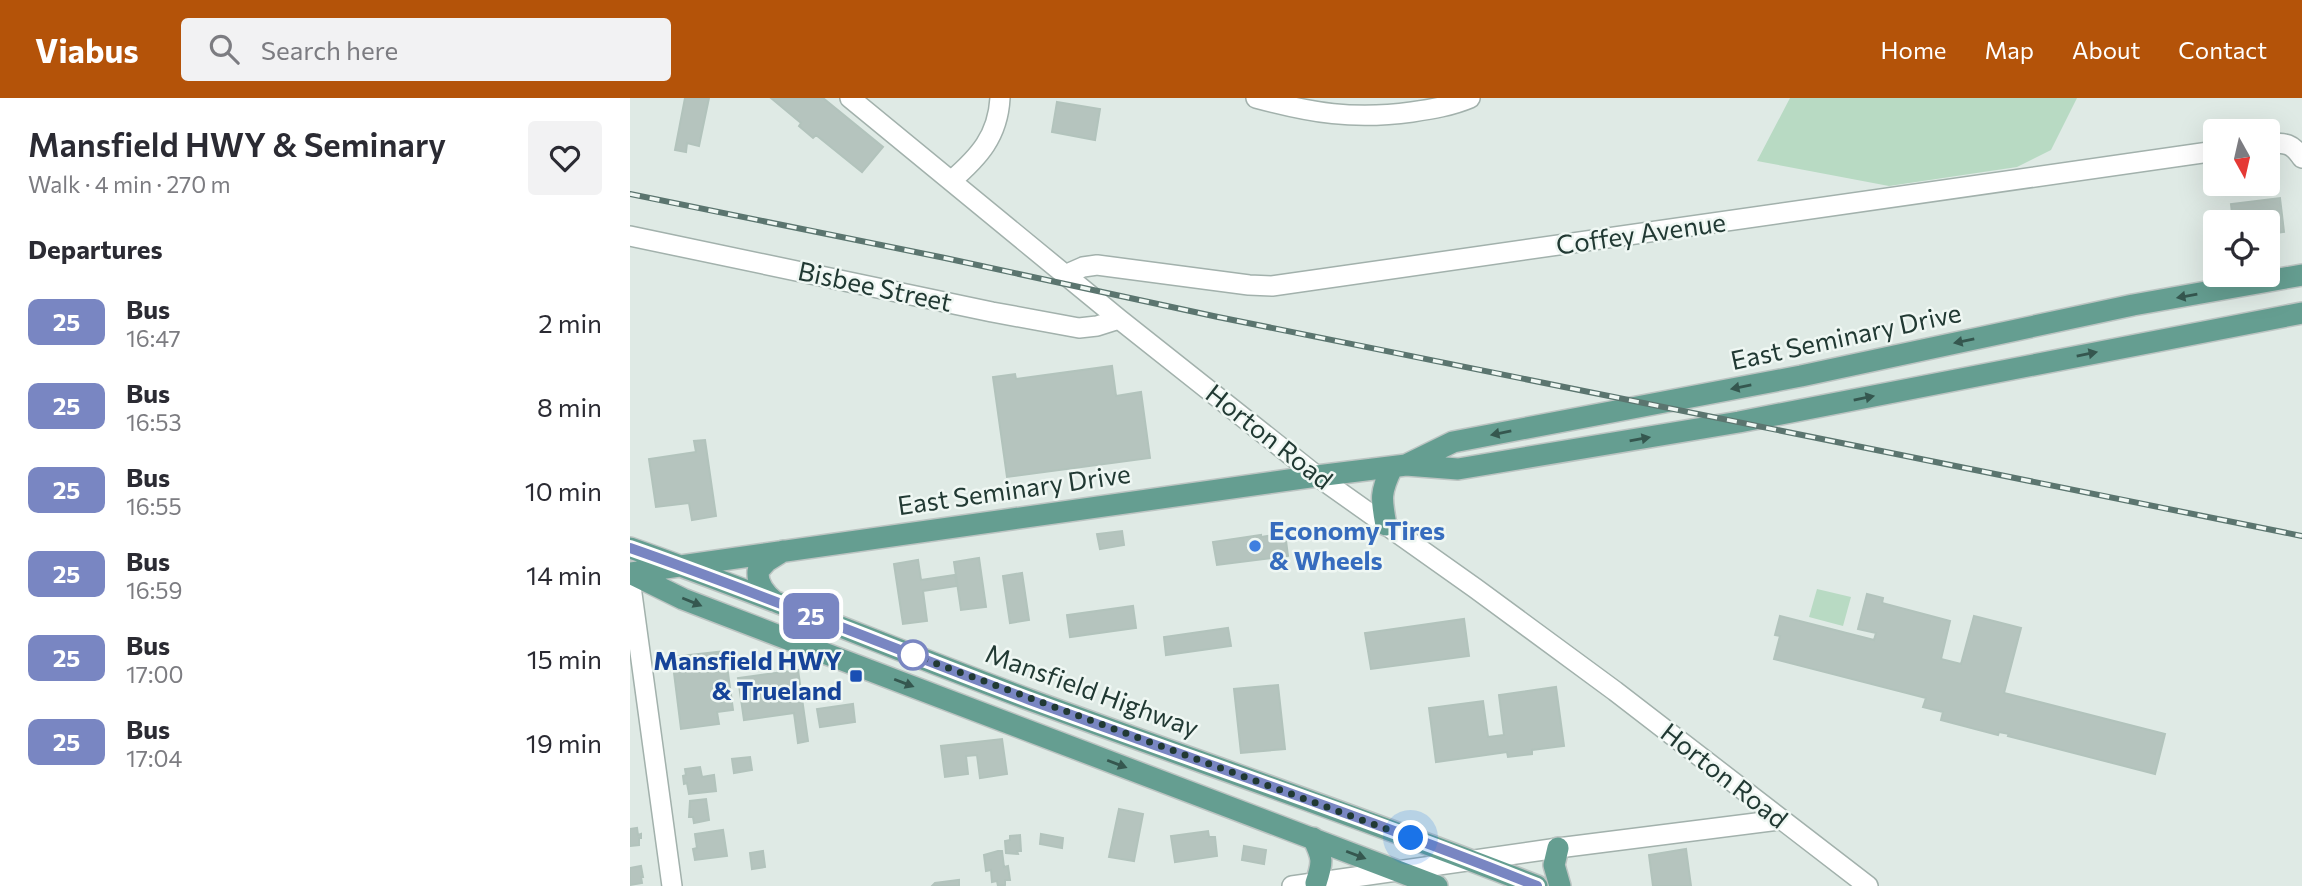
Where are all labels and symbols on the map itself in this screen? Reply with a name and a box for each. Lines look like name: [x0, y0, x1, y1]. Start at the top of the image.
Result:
north arrow: [2203, 119, 2280, 196]
street label: Coffey Avenue: [1554, 205, 1728, 260]
street label: Bisbee Street: [796, 254, 955, 317]
one-way arrow: [2175, 291, 2197, 302]
street label: East Seminary Drive: [1728, 296, 1964, 375]
one-way arrow: [1953, 336, 1975, 347]
one-way arrow: [2076, 349, 2098, 360]
street label: Horton Road: [1200, 377, 1339, 495]
one-way arrow: [1730, 382, 1752, 393]
one-way arrow: [1853, 392, 1875, 403]
one-way arrow: [1490, 427, 1512, 438]
one-way arrow: [1629, 433, 1651, 444]
street label: East Seminary Drive: [895, 457, 1132, 520]
place label: Economy Tires & Wheels: [1269, 514, 1445, 575]
marker: Economy Tires & Wheels: [1247, 538, 1263, 554]
line badge: 25: [780, 593, 842, 639]
one-way arrow: [682, 596, 703, 607]
street label: Mansfield Highway: [982, 637, 1203, 743]
unlabelled marker: [898, 640, 928, 670]
place label: Mansfield HWY & Trueland: [653, 644, 842, 705]
marker: Mansfield HWY & Trueland: [848, 668, 864, 684]
one-way arrow: [894, 678, 915, 689]
street label: Horton Road: [1655, 716, 1794, 834]
one-way arrow: [1107, 759, 1128, 770]
your location: [1393, 820, 1428, 855]
one-way arrow: [1346, 850, 1367, 861]

